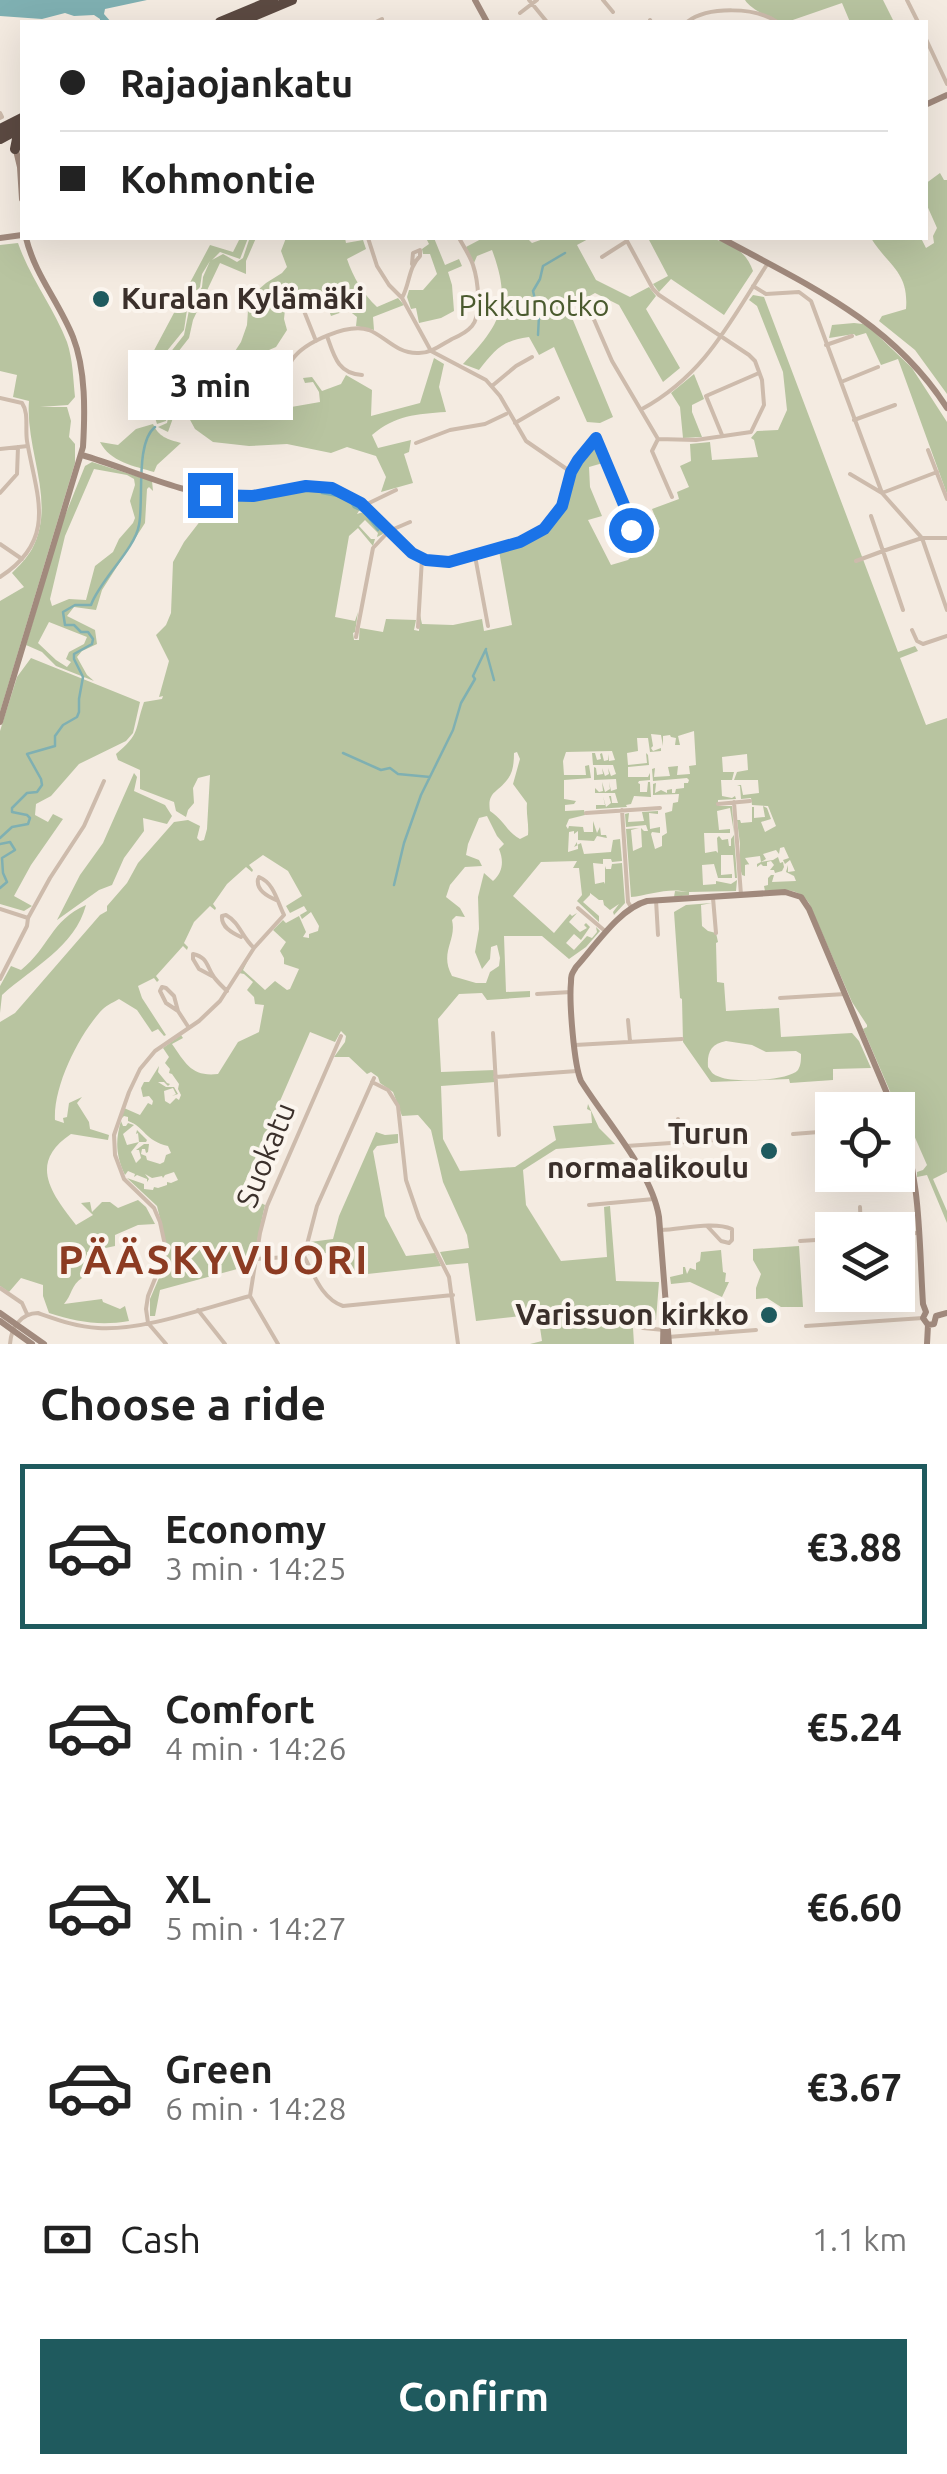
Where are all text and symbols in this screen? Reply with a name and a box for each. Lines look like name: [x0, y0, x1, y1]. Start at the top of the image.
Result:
text: Rajaojankatu: [120, 62, 353, 104]
text: Kohmontie: [120, 158, 316, 200]
place label: Kuralan Kylämäki: [121, 281, 364, 315]
marker: Kuralan Kylämäki: [90, 288, 112, 310]
park label: Pikkunotko: [458, 288, 610, 322]
callout: 3 min: [128, 350, 292, 420]
text: 3 min: [170, 367, 251, 403]
route end: [188, 473, 233, 518]
route start: [609, 508, 654, 553]
map controls: [815, 1092, 915, 1312]
button: locate: [815, 1092, 915, 1192]
street label: Suokatu: [229, 1097, 301, 1212]
place label: Turun normaalikoulu: [547, 1116, 749, 1184]
marker: Turun normaalikoulu: [758, 1140, 780, 1162]
button: layers: [815, 1212, 915, 1312]
district label: PÄÄSKYVUORI: [58, 1237, 370, 1282]
place label: Varissuon kirkko: [515, 1297, 749, 1331]
marker: Varissuon kirkko: [758, 1304, 780, 1326]
text: Choose a ride: [40, 1378, 326, 1429]
icon: car: [45, 1502, 135, 1592]
text: Economy: [165, 1508, 326, 1550]
text: €3.88: [807, 1526, 902, 1568]
text: 3 min · 14:25: [165, 1550, 347, 1586]
icon: car: [45, 1682, 135, 1772]
text: Comfort: [165, 1688, 315, 1730]
text: €5.24: [807, 1706, 902, 1748]
text: 4 min · 14:26: [165, 1730, 347, 1766]
icon: car: [45, 1862, 135, 1952]
text: XL: [165, 1868, 211, 1910]
text: €6.60: [807, 1886, 902, 1928]
text: 5 min · 14:27: [165, 1910, 347, 1946]
icon: car: [45, 2042, 135, 2132]
text: Green: [165, 2048, 273, 2090]
text: €3.67: [807, 2066, 902, 2108]
text: 6 min · 14:28: [165, 2090, 347, 2126]
icon: cash: [40, 2212, 95, 2267]
text: Cash: [120, 2218, 201, 2260]
text: 1.1 km: [812, 2221, 907, 2257]
button: Confirm: [40, 2339, 907, 2454]

